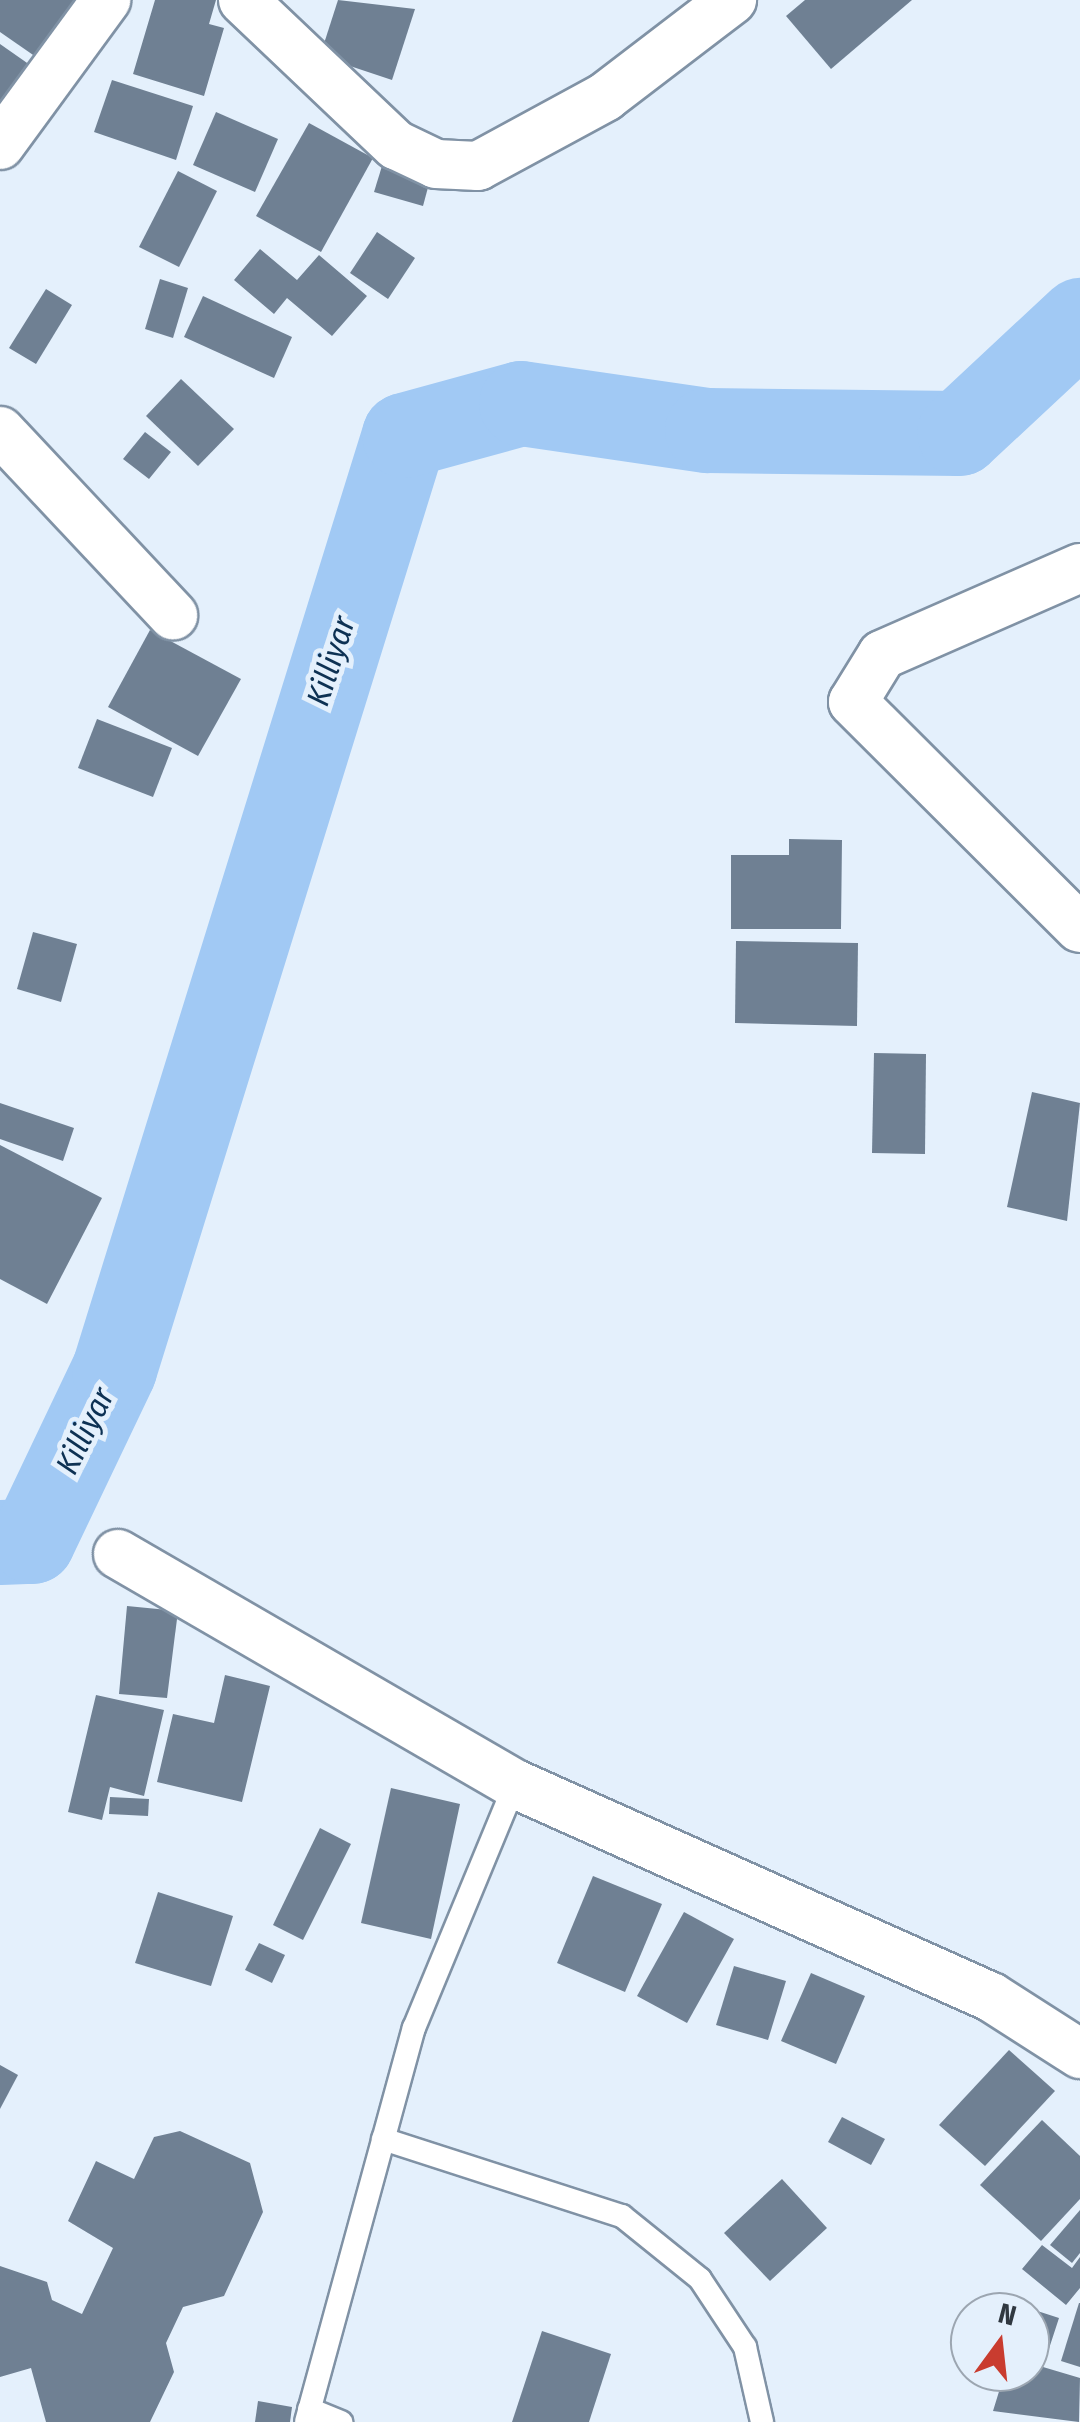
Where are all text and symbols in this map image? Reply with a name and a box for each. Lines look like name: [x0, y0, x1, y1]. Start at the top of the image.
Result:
water label: Killiyar: [299, 611, 363, 711]
water label: Killiyar: [48, 1381, 122, 1481]
north arrow: [950, 2292, 1050, 2392]
text: N: [995, 2296, 1020, 2333]

